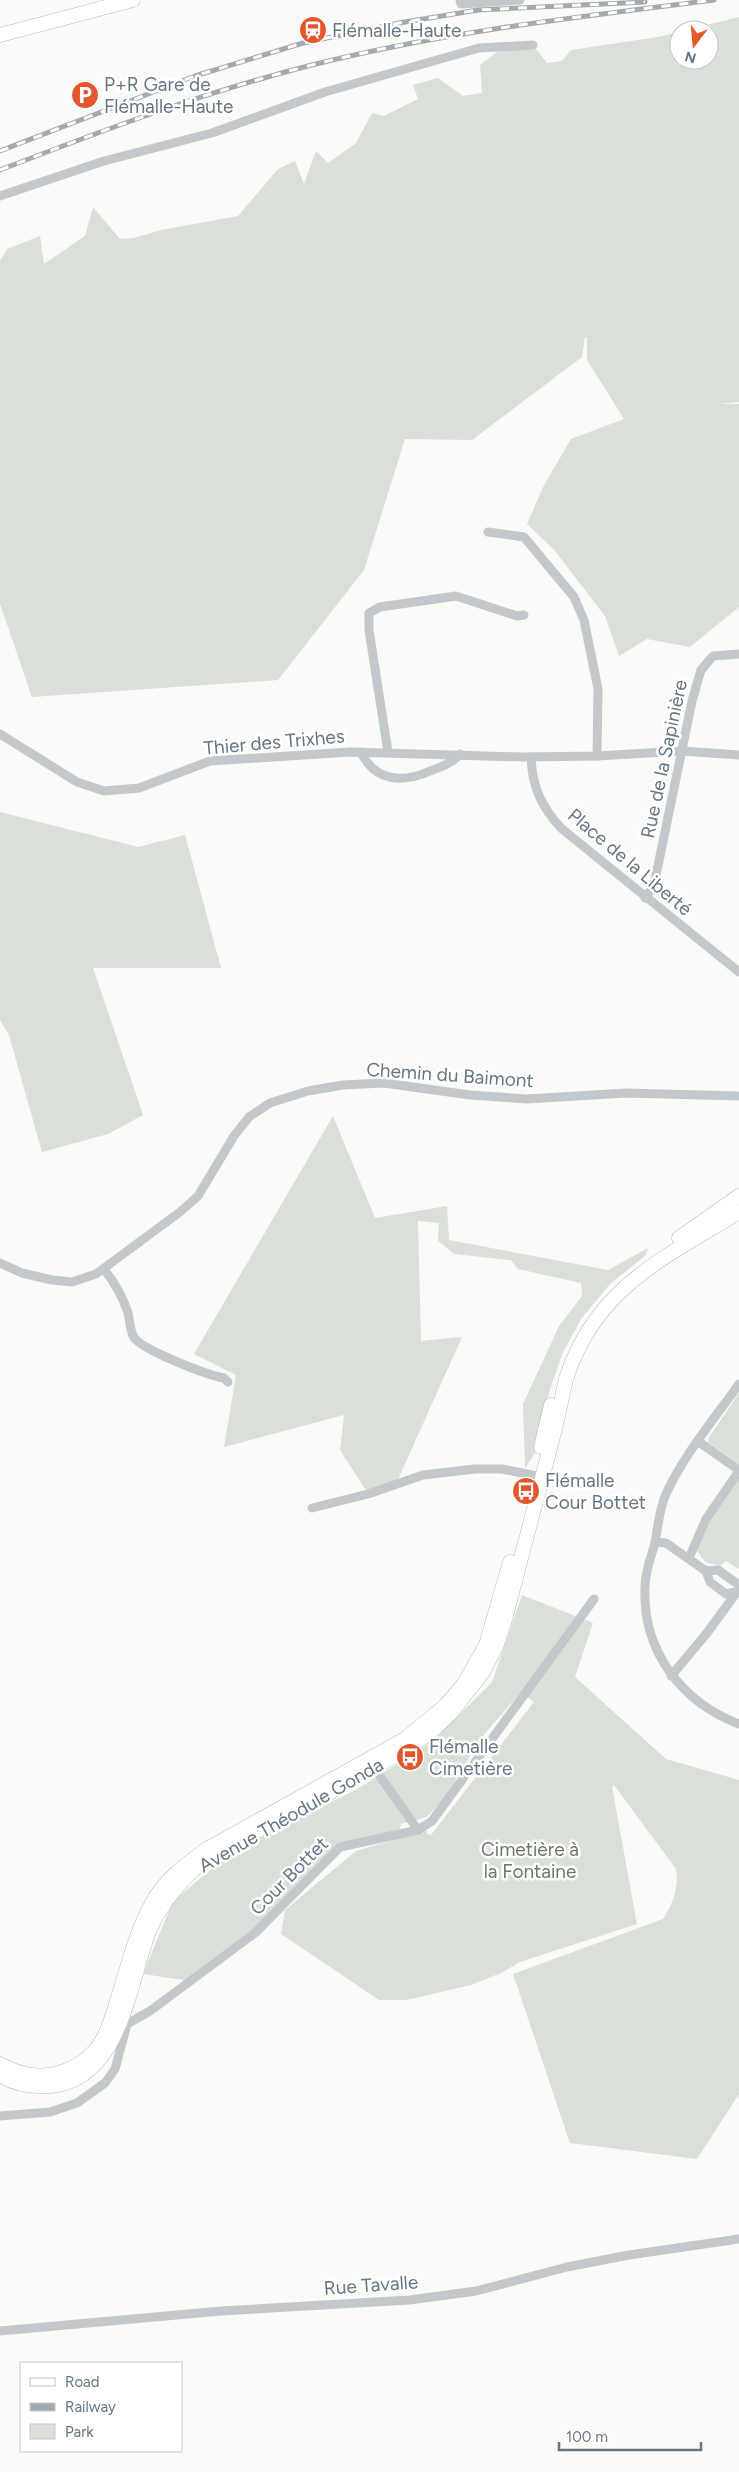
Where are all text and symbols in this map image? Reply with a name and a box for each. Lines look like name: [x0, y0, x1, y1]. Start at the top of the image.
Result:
station icon: Flémalle-Haute: [298, 15, 328, 45]
place label: Flémalle-Haute: [332, 19, 461, 42]
north arrow: [669, 20, 719, 70]
text: N: [683, 47, 698, 67]
place label: P+R Gare de Flémalle-Haute: [104, 73, 233, 118]
parking icon: P+R Gare de Flémalle-Haute: [70, 80, 100, 110]
street label: Rue de la Sapinière: [636, 678, 692, 840]
street label: Thier des Trixhes: [203, 724, 346, 760]
street label: Place de la Liberté: [563, 803, 697, 921]
street label: Chemin du Baimont: [366, 1058, 534, 1092]
place label: Flémalle Cour Bottet: [545, 1469, 646, 1514]
bus stop icon: Flémalle Cour Bottet: [511, 1476, 541, 1506]
place label: Flémalle Cimetière: [429, 1735, 512, 1780]
bus stop icon: Flémalle Cimetière: [395, 1742, 425, 1772]
street label: Avenue Théodule Gonda: [195, 1753, 387, 1877]
street label: Cour Bottet: [245, 1832, 333, 1920]
park label: Cimetière à la Fontaine: [481, 1838, 579, 1883]
street label: Rue Tavalle: [323, 2270, 419, 2300]
legend: [20, 2362, 182, 2452]
text: Road: [65, 2373, 100, 2391]
text: Railway: [65, 2398, 116, 2416]
scale bar: [559, 2420, 702, 2452]
text: Park: [65, 2423, 94, 2441]
text: 100 m: [566, 2428, 608, 2446]

